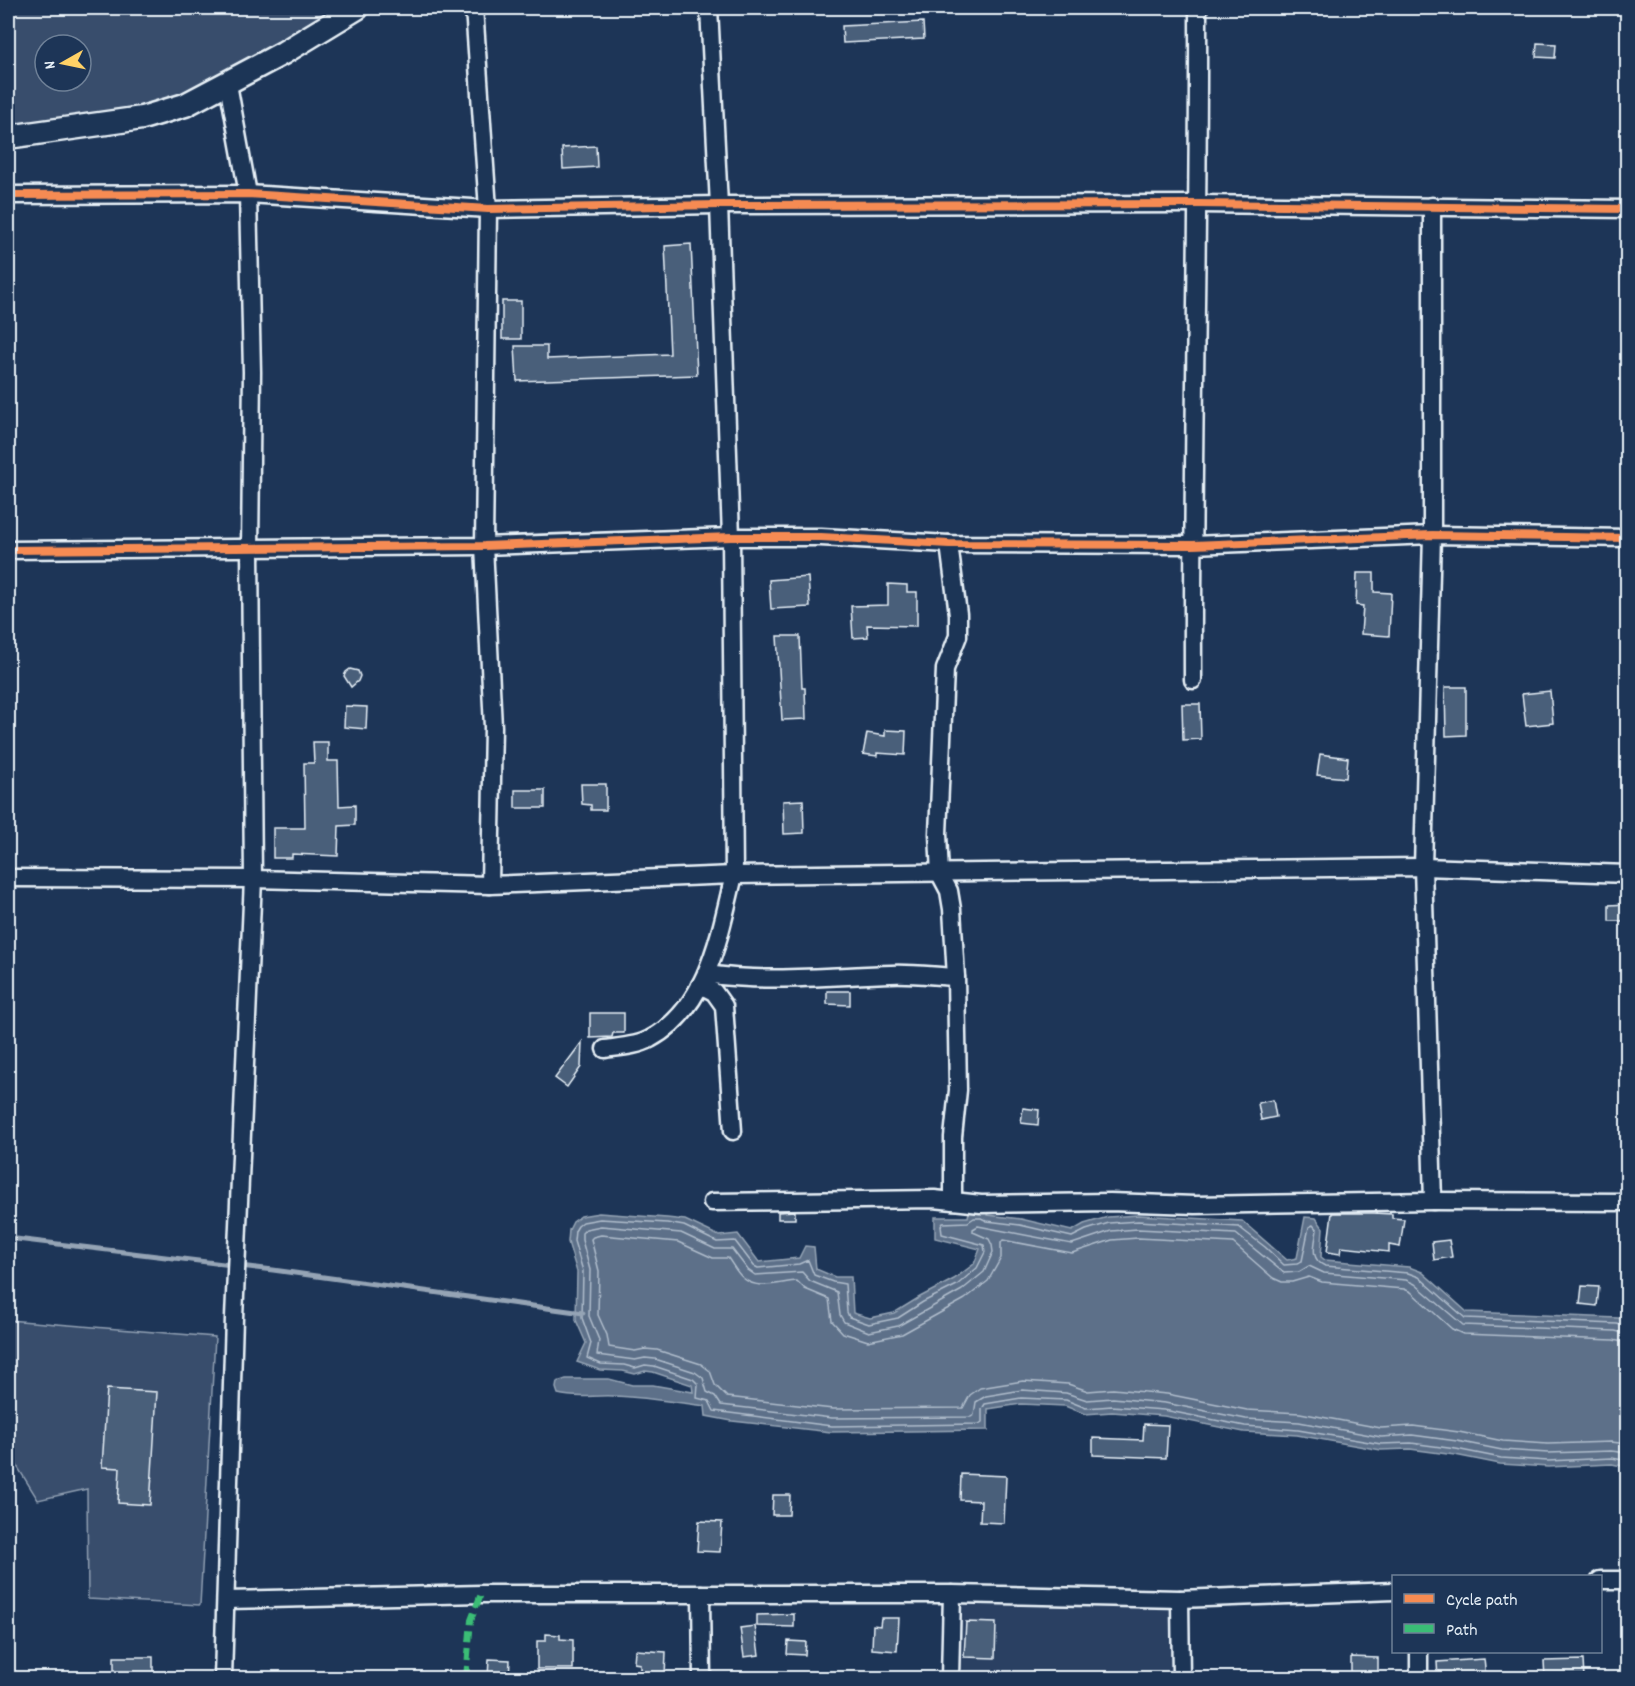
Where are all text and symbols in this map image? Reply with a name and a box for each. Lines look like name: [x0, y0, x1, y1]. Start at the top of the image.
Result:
north arrow: [33, 33, 93, 93]
text: N: [39, 59, 63, 71]
legend: [1392, 1575, 1602, 1653]
text: Cycle path: [1446, 1589, 1517, 1614]
text: Path: [1446, 1619, 1478, 1644]

